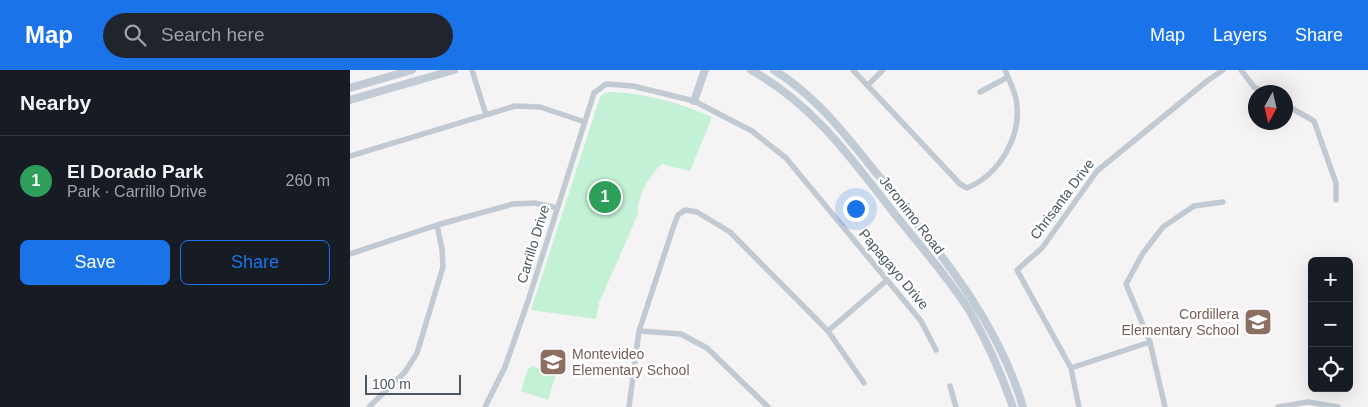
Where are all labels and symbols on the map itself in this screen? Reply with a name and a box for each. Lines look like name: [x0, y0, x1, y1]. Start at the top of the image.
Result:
north arrow: [1248, 85, 1293, 130]
street label: Chrisanta Drive: [1027, 155, 1098, 242]
street label: Jeronimo Road: [876, 173, 948, 257]
pin: 1: [589, 178, 621, 216]
your location: [843, 196, 869, 222]
street label: Carrillo Drive: [514, 203, 553, 285]
street label: Papagayo Drive: [856, 226, 932, 312]
place label: Cordillera Elementary School: [1121, 306, 1239, 338]
school or university icon: Cordillera Elementary School: [1243, 307, 1273, 337]
place label: Montevideo Elementary School: [572, 346, 690, 378]
school or university icon: Montevideo Elementary School: [538, 347, 568, 377]
scale bar: [365, 372, 461, 395]

